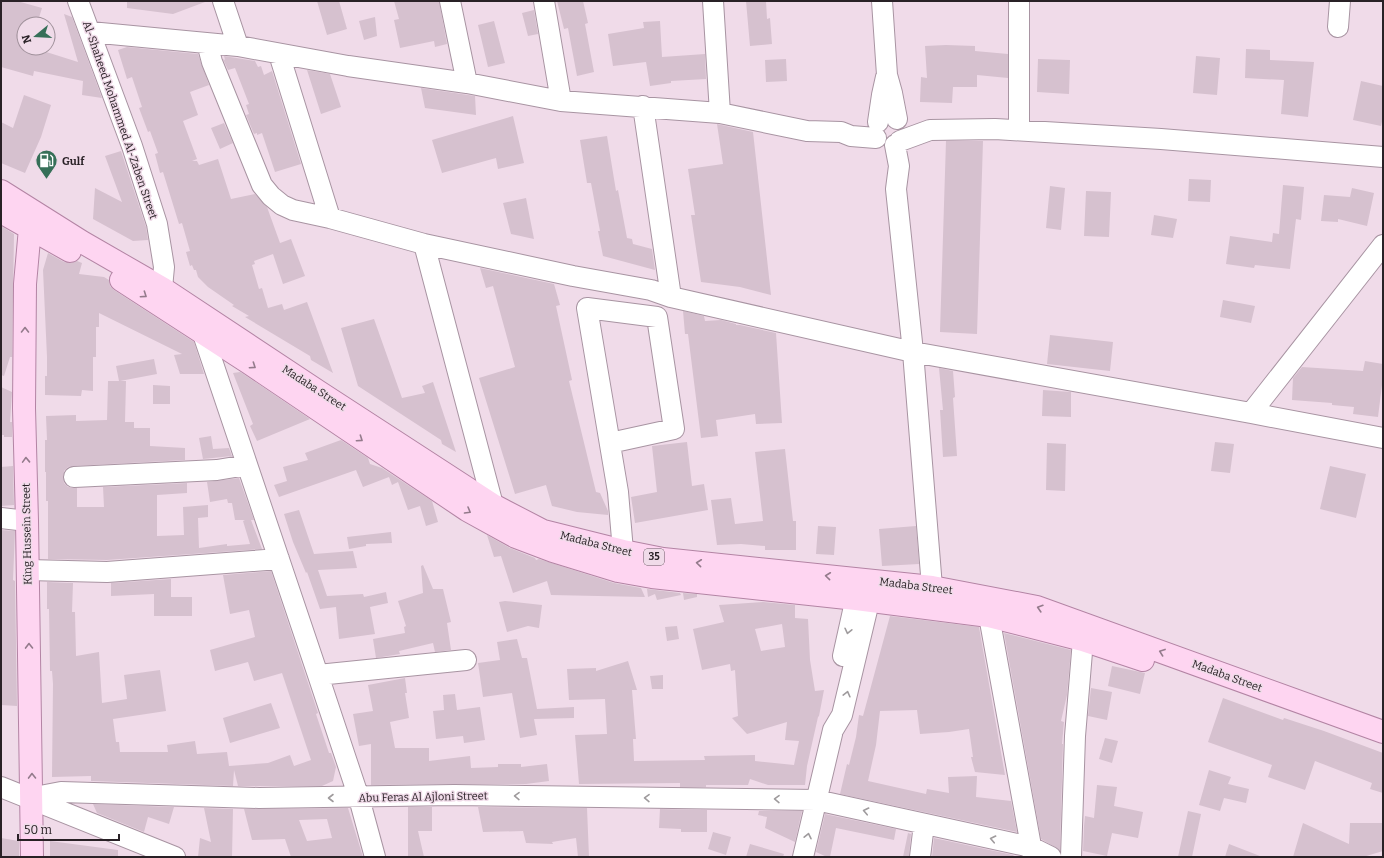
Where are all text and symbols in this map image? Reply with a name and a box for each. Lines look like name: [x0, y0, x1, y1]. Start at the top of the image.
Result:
north arrow: [16, 16, 56, 56]
street label: Al-Shaheed Mohammed Al-Zaben Street: [80, 19, 160, 221]
text: N: [19, 32, 34, 45]
fuel station icon: Gulf: [34, 148, 60, 181]
place label: Gulf: [62, 155, 85, 168]
one-way arrow: [140, 290, 147, 298]
one-way arrow: [21, 327, 29, 333]
one-way arrow: [249, 361, 256, 369]
street label: Madaba Street: [280, 362, 348, 414]
one-way arrow: [356, 434, 363, 442]
one-way arrow: [22, 457, 30, 463]
street label: King Hussein Street: [20, 483, 34, 585]
one-way arrow: [464, 506, 471, 513]
street label: Madaba Street: [559, 529, 633, 559]
road number: 35: [644, 549, 664, 565]
one-way arrow: [696, 559, 702, 568]
one-way arrow: [825, 572, 831, 581]
street label: Madaba Street: [879, 575, 953, 597]
one-way arrow: [1036, 604, 1043, 613]
one-way arrow: [845, 628, 853, 635]
one-way arrow: [25, 643, 33, 649]
one-way arrow: [1159, 648, 1166, 657]
street label: Madaba Street: [1190, 657, 1264, 695]
one-way arrow: [843, 691, 851, 698]
one-way arrow: [27, 773, 36, 779]
street label: Abu Feras Al Ajloni Street: [358, 789, 488, 805]
one-way arrow: [514, 792, 520, 800]
one-way arrow: [328, 794, 334, 802]
one-way arrow: [644, 794, 650, 802]
one-way arrow: [774, 795, 780, 803]
one-way arrow: [863, 807, 870, 815]
scale bar: [18, 816, 119, 842]
text: 50 m: [24, 823, 53, 837]
one-way arrow: [803, 833, 811, 839]
one-way arrow: [990, 836, 996, 844]

